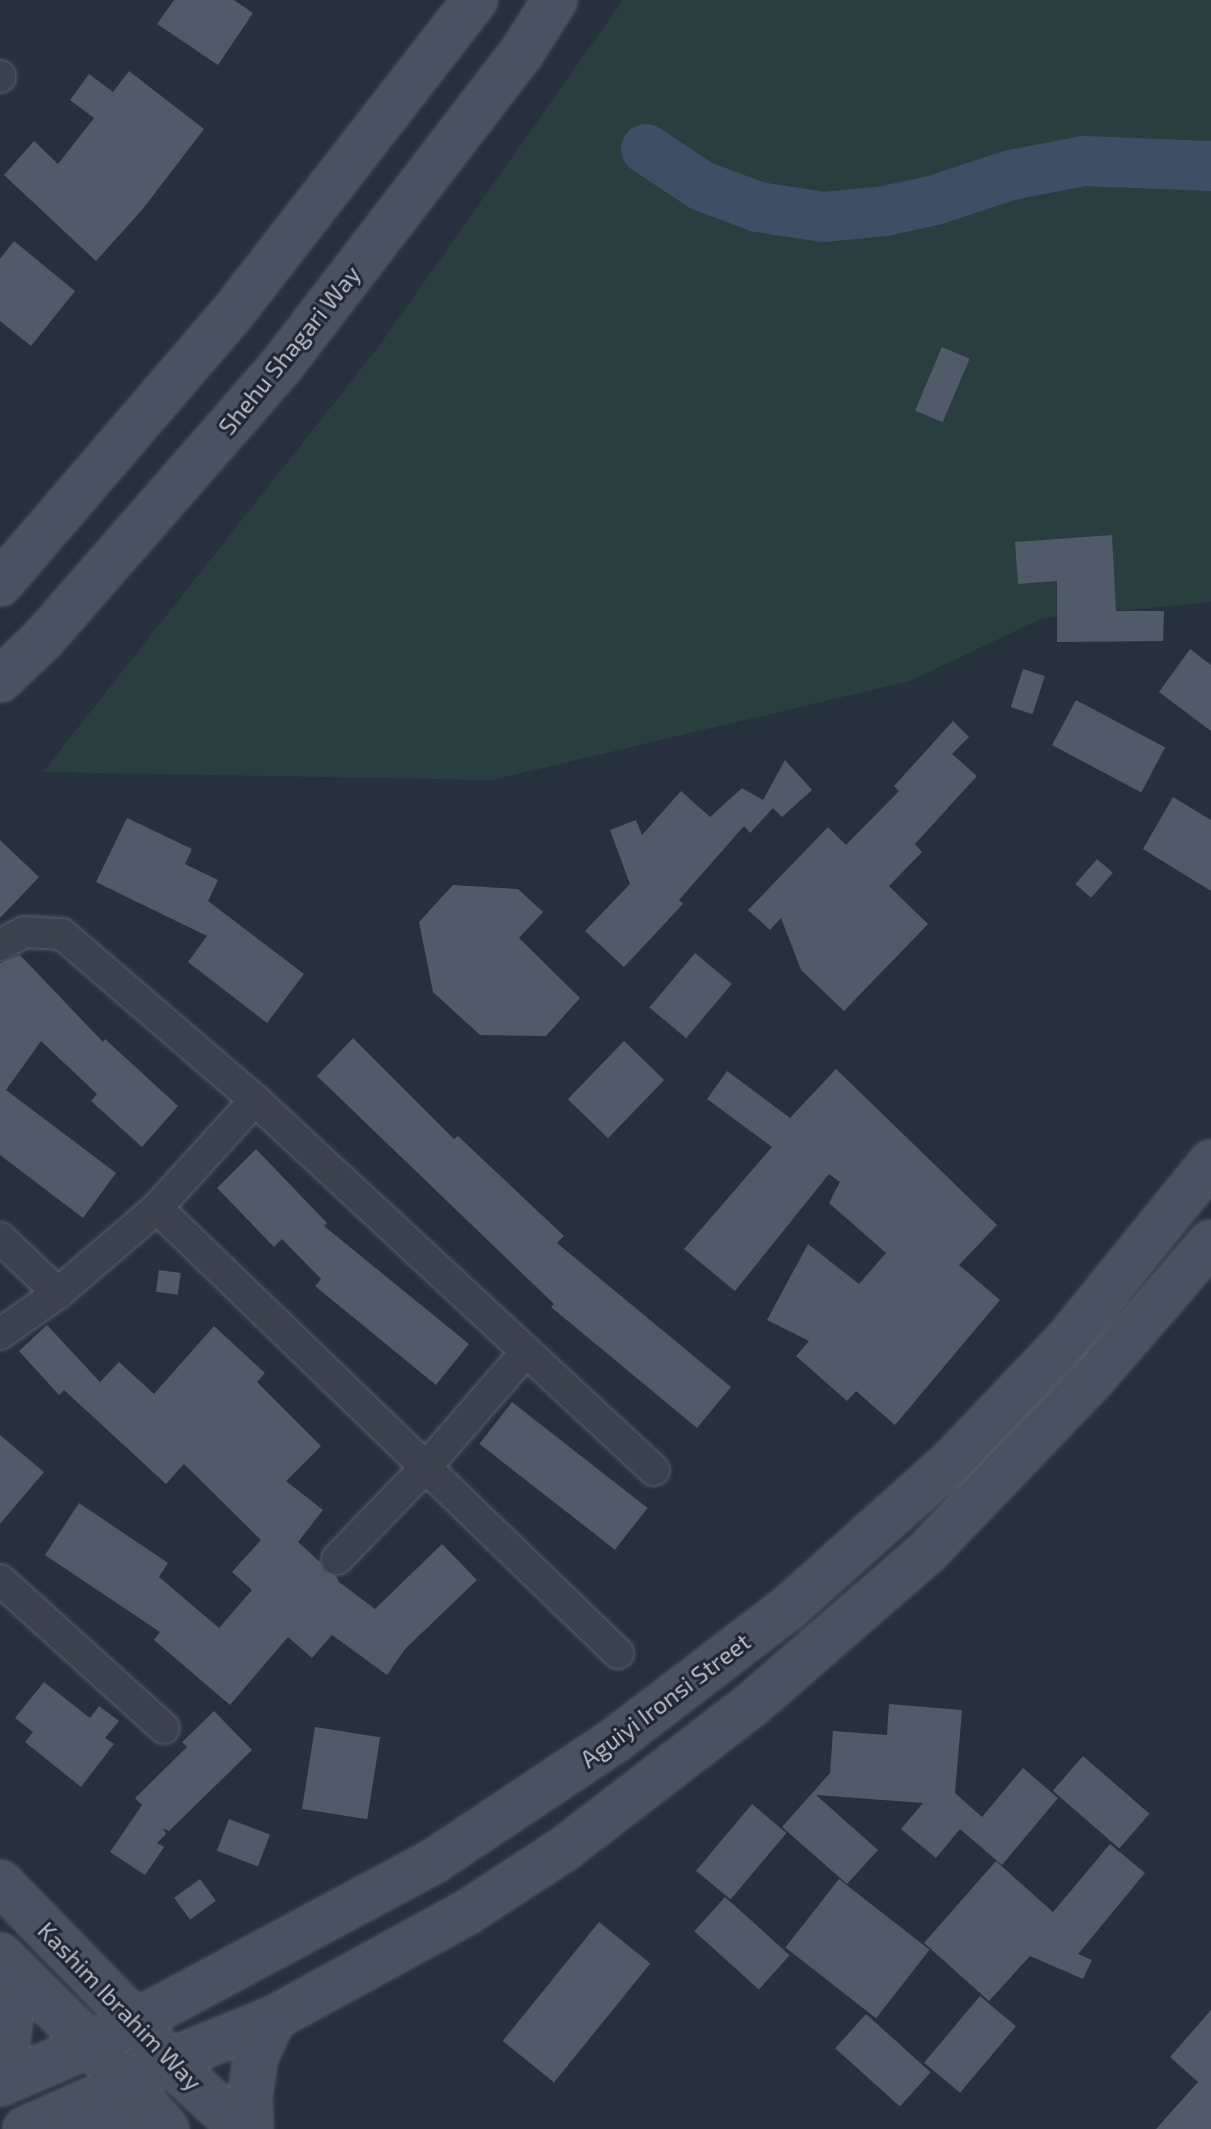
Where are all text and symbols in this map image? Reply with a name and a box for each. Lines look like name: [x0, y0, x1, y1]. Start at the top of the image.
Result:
street label: Shehu Shagari Way: [212, 260, 366, 440]
street label: Aguiyi Ironsi Street: [574, 1627, 756, 1773]
street label: Kashim Ibrahim Way: [32, 1916, 208, 2096]

